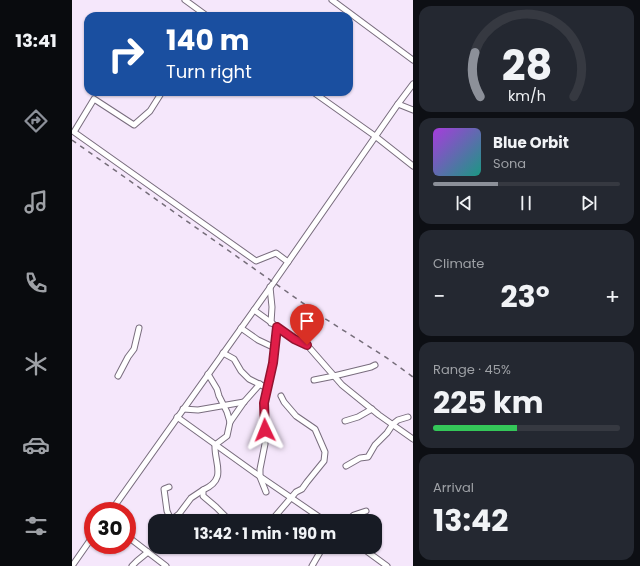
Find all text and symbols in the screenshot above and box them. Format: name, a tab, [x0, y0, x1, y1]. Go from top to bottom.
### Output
text: 140 m	[166, 21, 249, 60]
text: 13:41	[15, 28, 57, 53]
icon: right	[100, 28, 152, 80]
text: 28	[501, 36, 552, 95]
text: Turn right	[166, 59, 252, 84]
text: km/h	[507, 86, 546, 106]
icon: directions	[22, 107, 50, 135]
text: Blue Orbit	[493, 132, 569, 153]
text: Sona	[493, 154, 526, 173]
icon: music	[22, 188, 50, 216]
icon: previous	[453, 192, 475, 214]
icon: pause	[515, 192, 537, 214]
icon: next	[578, 192, 600, 214]
text: Climate	[433, 254, 484, 273]
icon: phone	[22, 269, 50, 297]
text: 23°	[500, 275, 550, 318]
text: −	[433, 281, 445, 312]
text: +	[605, 281, 620, 312]
pin	[290, 304, 324, 345]
icon: arrive	[296, 310, 318, 332]
icon: climate	[22, 350, 50, 378]
text: Range · 45%	[433, 360, 511, 379]
text: 225 km	[433, 381, 543, 424]
position arrow	[244, 409, 286, 451]
icon: car	[22, 431, 50, 459]
text: Arrival	[433, 478, 474, 497]
text: 13:42	[433, 499, 508, 542]
speed limit sign: 30	[84, 502, 136, 554]
icon: filters	[22, 512, 50, 540]
text: 13:42 · 1 min · 190 m	[194, 523, 336, 544]

